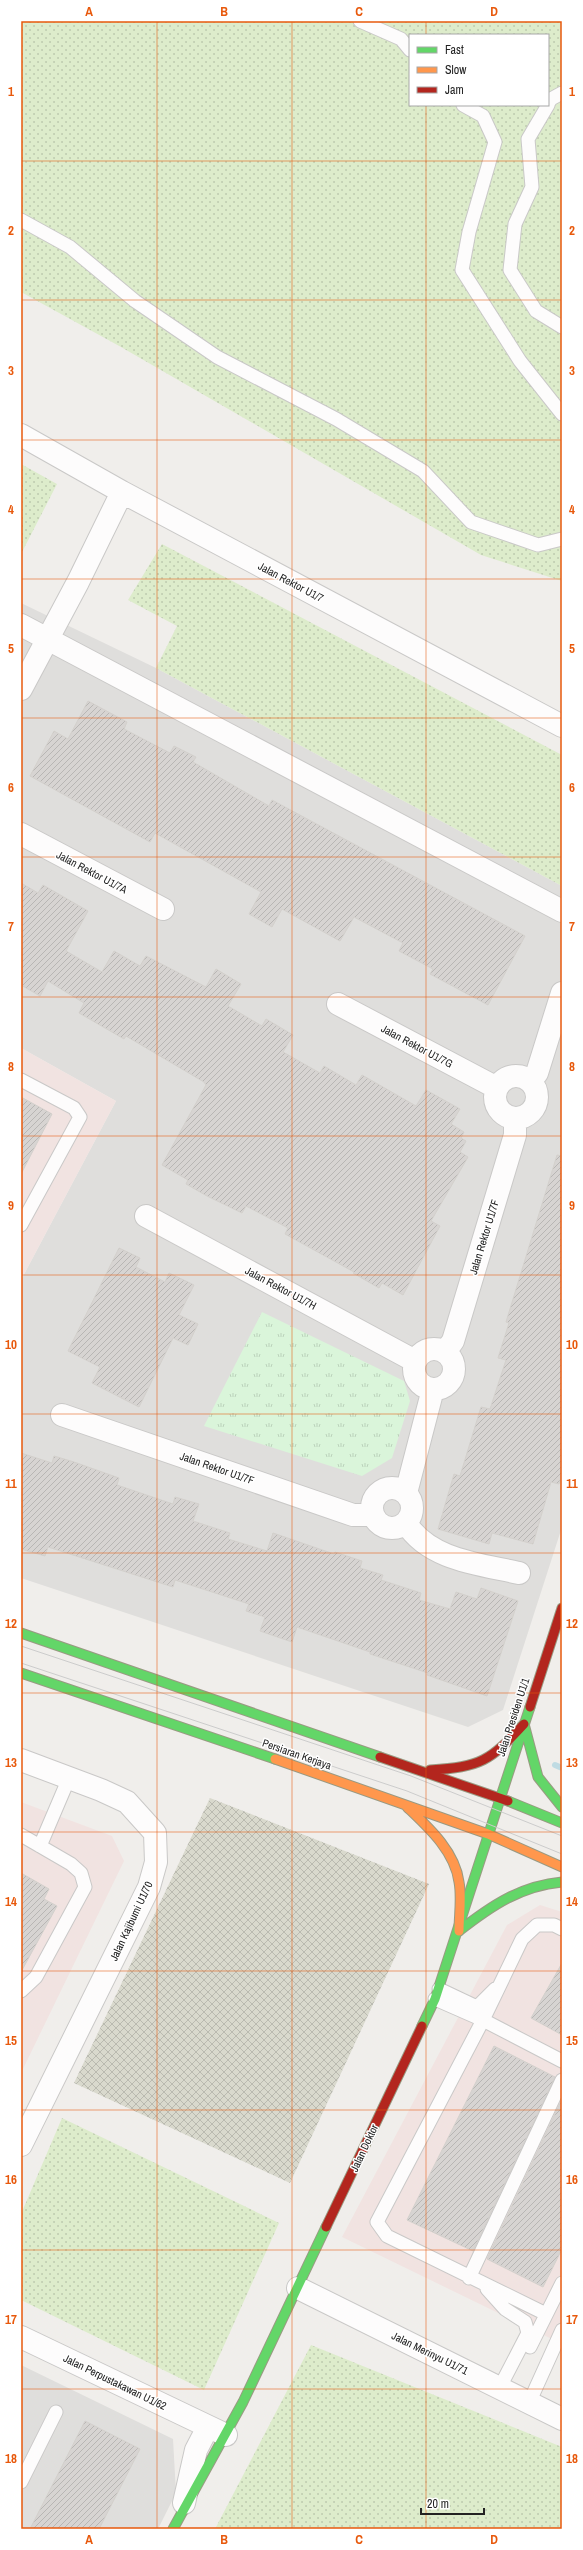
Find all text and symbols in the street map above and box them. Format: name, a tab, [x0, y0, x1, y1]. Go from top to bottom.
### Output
text: A	[85, 3, 93, 20]
text: B	[220, 3, 228, 20]
text: C	[355, 3, 363, 20]
text: D	[490, 3, 498, 20]
legend	[409, 34, 549, 106]
text: Fast	[445, 42, 464, 58]
text: Slow	[445, 62, 467, 78]
text: Jam	[445, 82, 464, 98]
text: 1	[8, 83, 14, 100]
text: 1	[569, 83, 575, 100]
text: 2	[8, 222, 14, 239]
text: 2	[569, 222, 575, 239]
text: 3	[8, 362, 14, 379]
text: 3	[569, 362, 575, 379]
text: 4	[8, 501, 14, 518]
text: 4	[569, 501, 575, 518]
street label: Jalan Rektor U1/7	[256, 559, 326, 605]
text: 5	[8, 640, 14, 657]
text: 5	[569, 640, 575, 657]
text: 6	[8, 779, 14, 796]
text: 6	[569, 779, 575, 796]
street label: Jalan Rektor U1/7A	[54, 847, 131, 897]
text: 7	[8, 918, 14, 935]
text: 7	[569, 918, 575, 935]
street label: Jalan Rektor U1/7G	[379, 1021, 455, 1071]
text: 8	[8, 1058, 14, 1075]
text: 8	[569, 1058, 575, 1075]
text: 9	[8, 1197, 14, 1214]
street label: Jalan Rektor U1/7F	[466, 1197, 502, 1276]
text: 9	[569, 1197, 575, 1214]
street label: Jalan Rektor U1/7H	[243, 1263, 319, 1313]
text: 10	[5, 1336, 17, 1353]
text: 10	[566, 1336, 578, 1353]
street label: Jalan Rektor U1/7F	[178, 1449, 256, 1487]
text: 11	[5, 1475, 17, 1492]
text: 11	[566, 1475, 578, 1492]
text: 12	[5, 1615, 17, 1632]
text: 12	[566, 1615, 578, 1632]
street label: Jalan Presiden U1/1	[494, 1676, 532, 1758]
street label: Persiaran Kerjaya	[261, 1736, 333, 1772]
text: 13	[5, 1754, 17, 1771]
text: 13	[566, 1754, 578, 1771]
street label: Jalan Kajibumi U1/70	[106, 1879, 156, 1963]
text: 14	[5, 1893, 17, 1910]
text: 14	[566, 1893, 578, 1910]
text: 15	[5, 2032, 17, 2049]
text: 15	[566, 2032, 578, 2049]
street label: Jalan Doktor	[347, 2122, 381, 2174]
text: 16	[5, 2171, 17, 2188]
text: 16	[566, 2171, 578, 2188]
text: 17	[5, 2311, 17, 2328]
text: 17	[566, 2311, 578, 2328]
street label: Jalan Merinyu U1/71	[390, 2328, 470, 2378]
street label: Jalan Perpustakawan U1/62	[61, 2351, 169, 2413]
text: 18	[5, 2450, 17, 2467]
text: 18	[566, 2450, 578, 2467]
scale bar	[421, 2490, 484, 2516]
text: 20 m	[427, 2496, 449, 2512]
text: A	[85, 2531, 93, 2548]
text: B	[220, 2531, 228, 2548]
text: C	[355, 2531, 363, 2548]
text: D	[490, 2531, 498, 2548]

